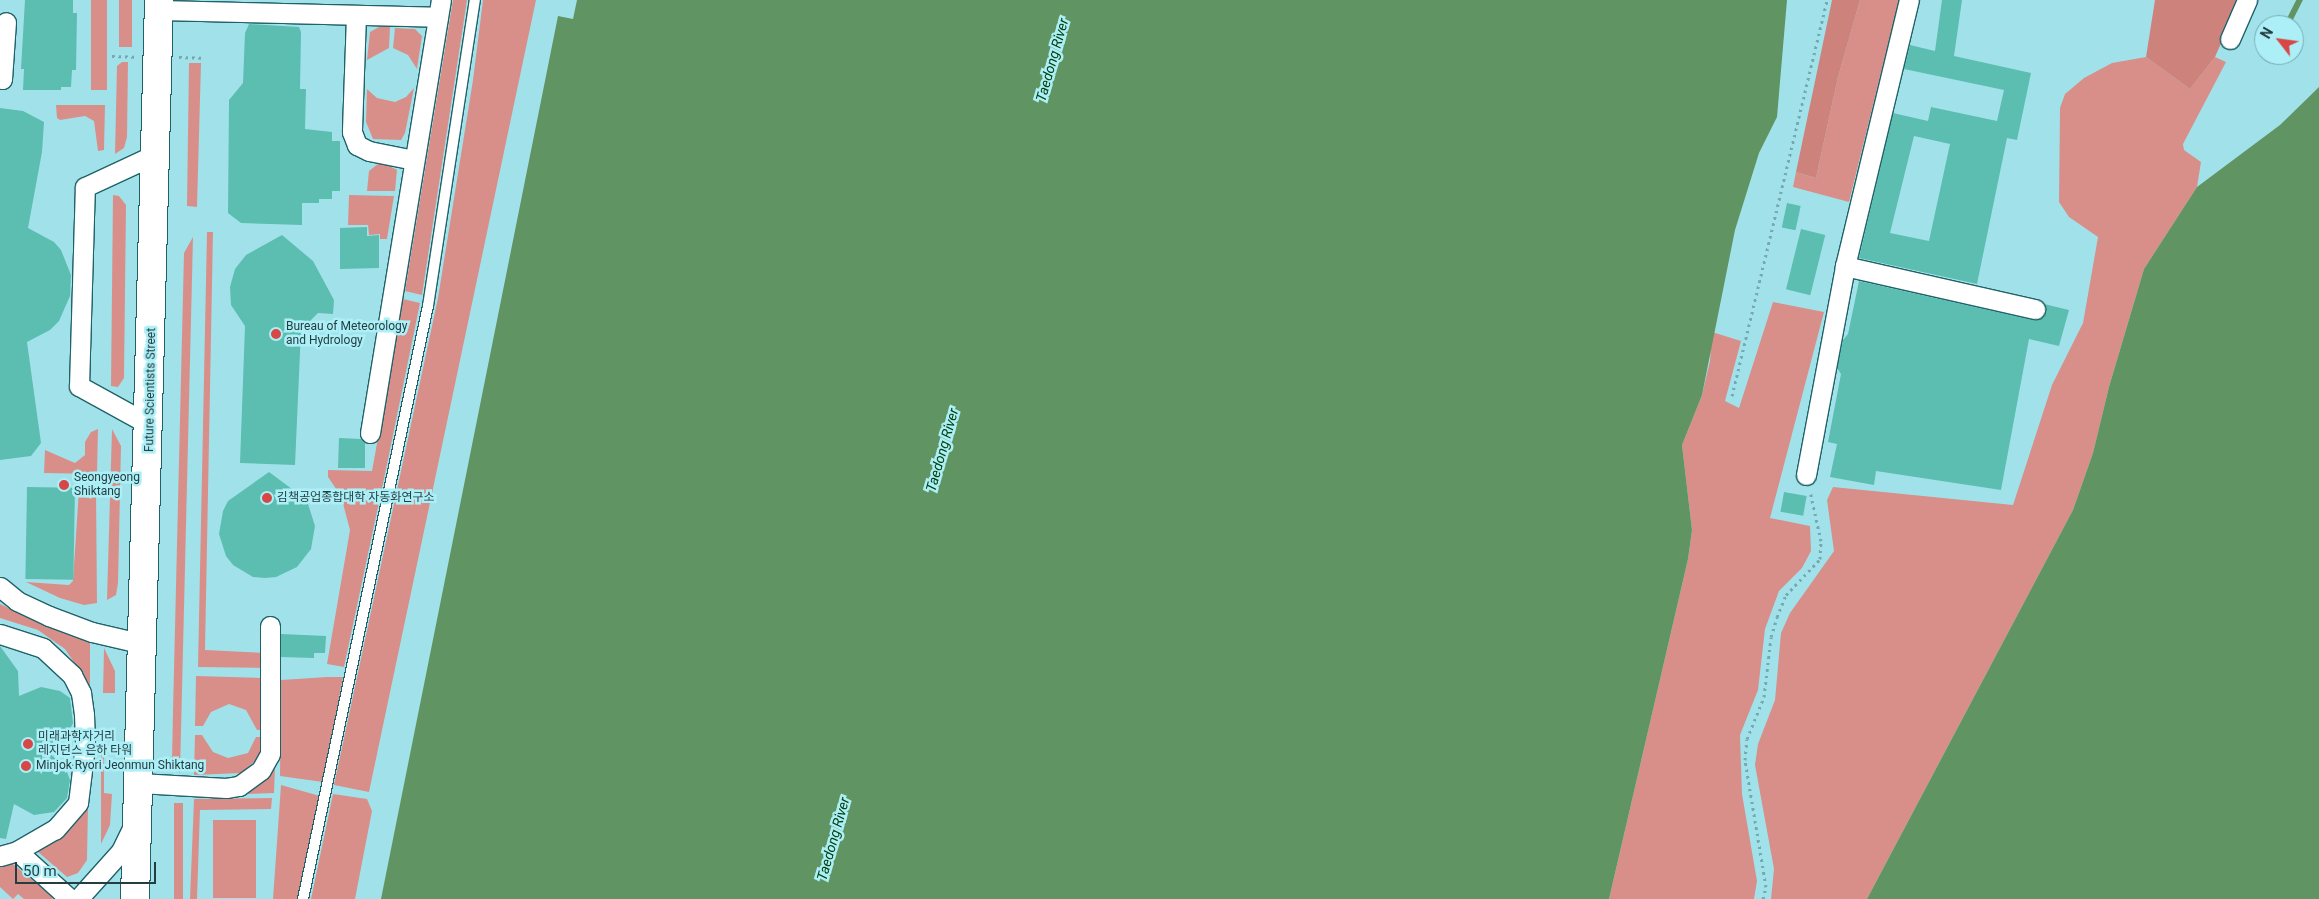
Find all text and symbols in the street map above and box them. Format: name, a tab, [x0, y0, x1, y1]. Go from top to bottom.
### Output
north arrow	[2254, 15, 2304, 65]
water label: Taedong River	[1032, 16, 1072, 104]
text: N	[2257, 25, 2276, 41]
place label: Bureau of Meteorology and Hydrology	[286, 320, 407, 348]
street label: Future Scientists Street	[143, 328, 159, 452]
marker: Bureau of Meteorology and Hydrology	[270, 328, 282, 340]
water label: Taedong River	[922, 406, 962, 494]
place label: Seongyeong Shiktang	[74, 471, 140, 499]
marker: Seongyeong Shiktang	[58, 479, 70, 491]
place label: 김책공업종합대학 자동화연구소	[277, 491, 435, 505]
marker: 김책공업종합대학 자동화연구소	[261, 492, 273, 504]
place label: 미래과학자거리 레지던스 은하 타워	[38, 730, 132, 758]
marker: 미래과학자거리 레지던스 은하 타워	[22, 738, 34, 750]
place label: Minjok Ryori Jeonmun Shiktang	[36, 759, 204, 773]
marker: Minjok Ryori Jeonmun Shiktang	[20, 760, 32, 772]
water label: Taedong River	[813, 795, 853, 883]
scale bar	[18, 852, 159, 884]
text: 50 m	[23, 862, 57, 880]

